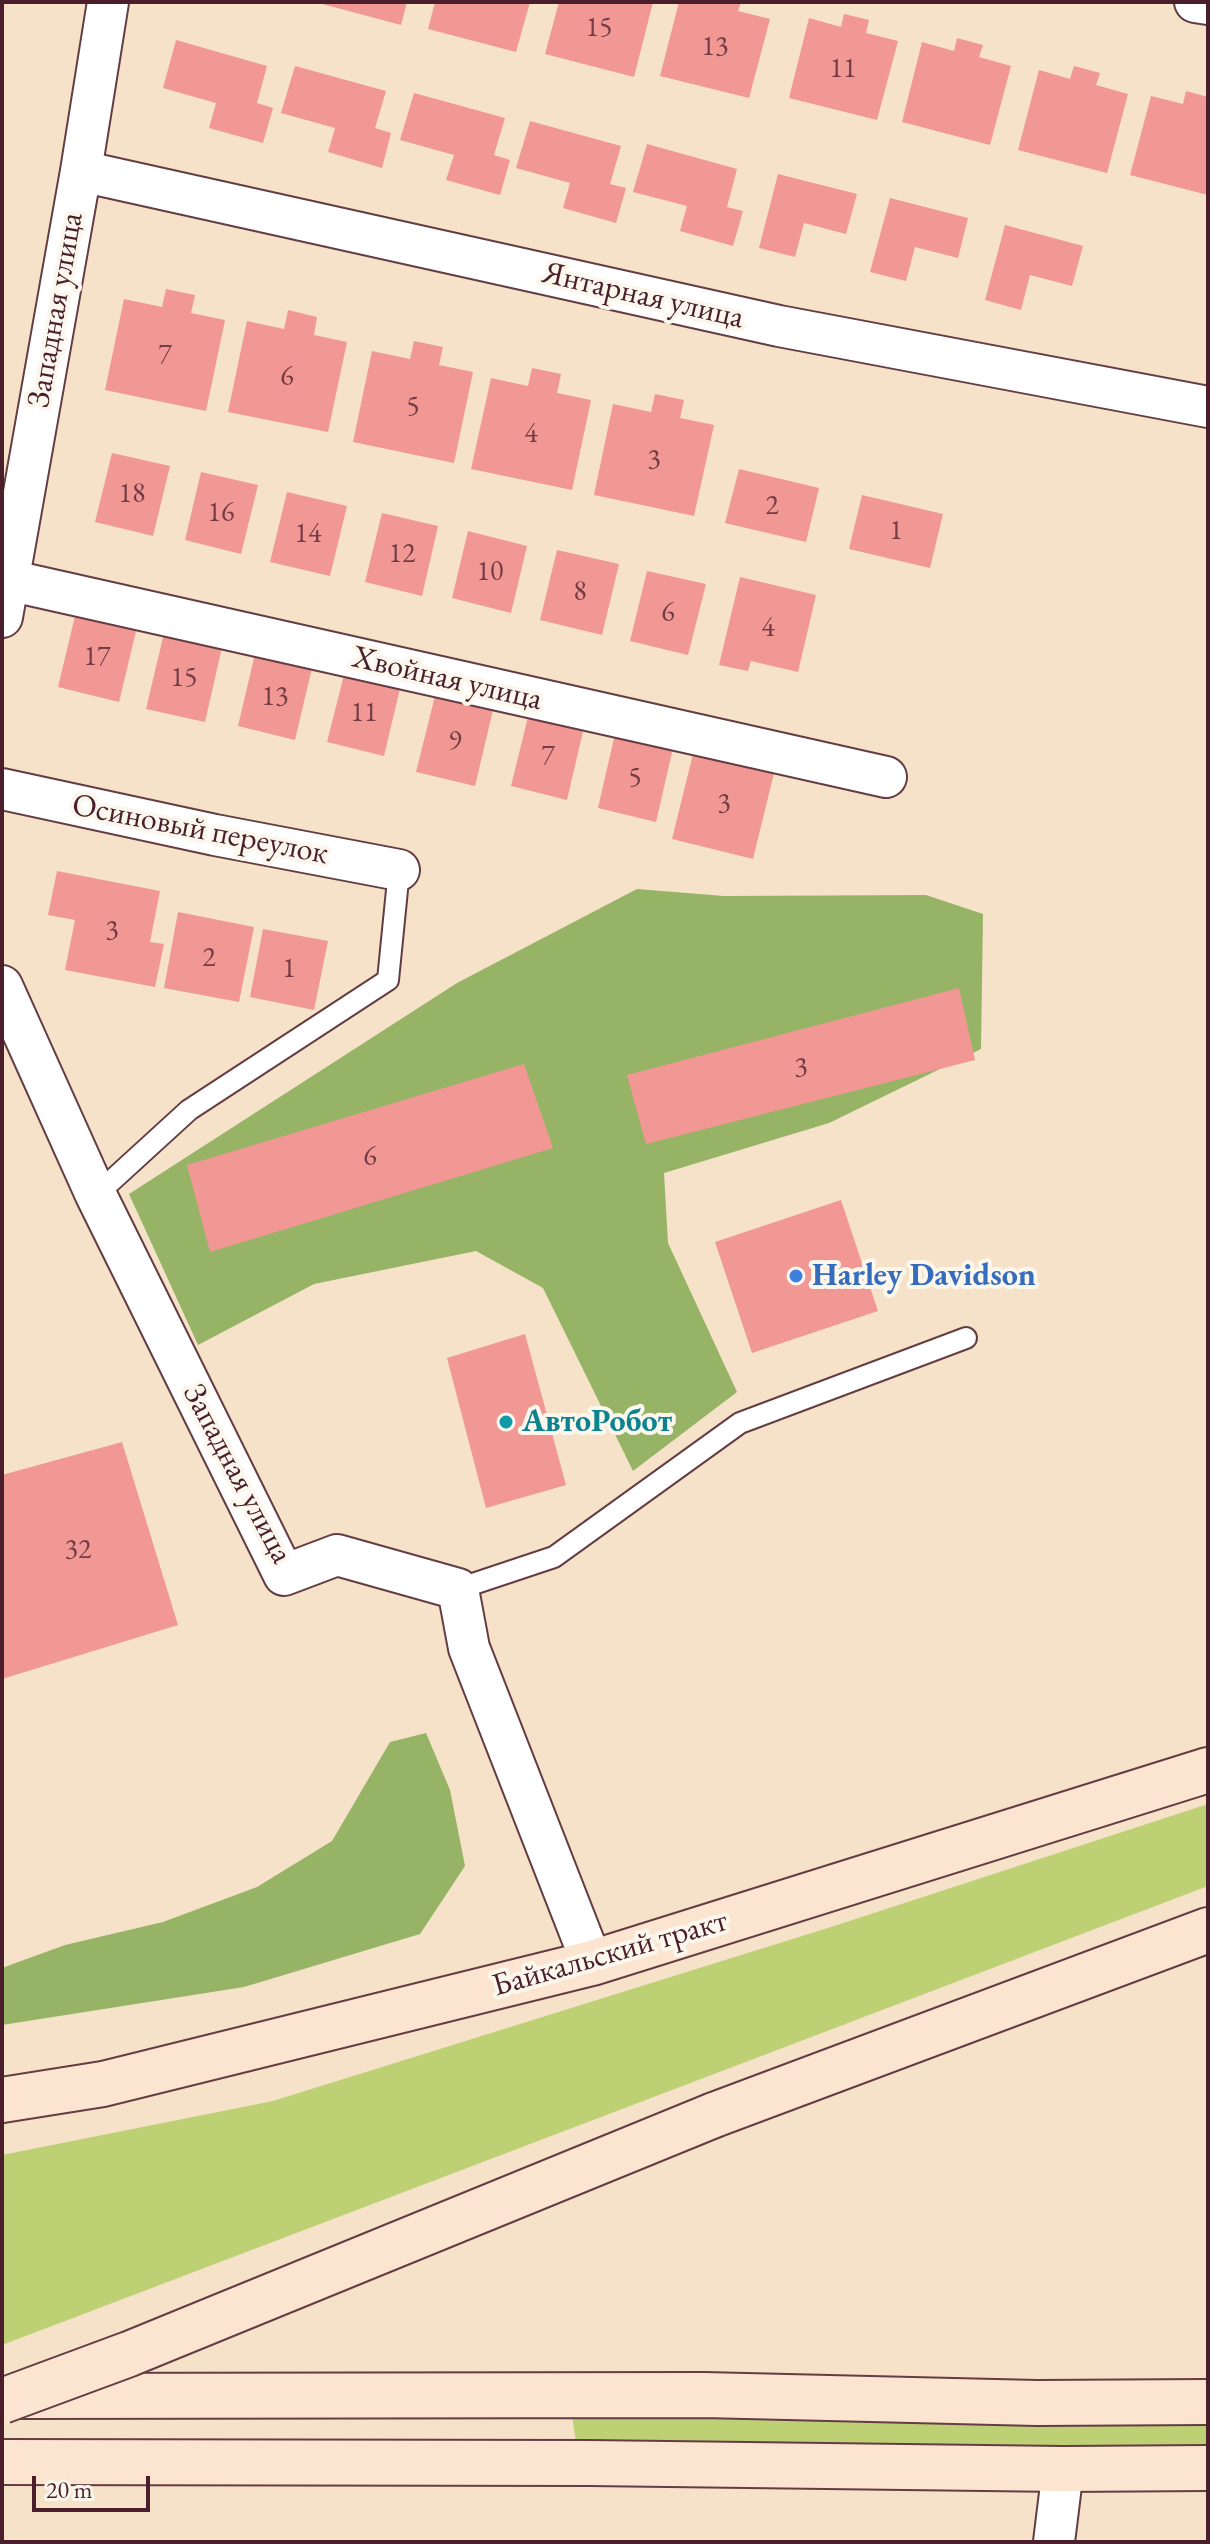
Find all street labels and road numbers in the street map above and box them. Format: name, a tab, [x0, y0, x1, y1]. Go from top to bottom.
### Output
street label: Западная улица	[20, 209, 92, 411]
street label: Янтарная улица	[539, 254, 747, 338]
street label: Хвойная улица	[348, 638, 546, 720]
street label: Осиновый переулок	[69, 786, 331, 874]
street label: Западная улица	[174, 1378, 300, 1570]
street label: Байкальский тракт	[488, 1902, 732, 2006]

